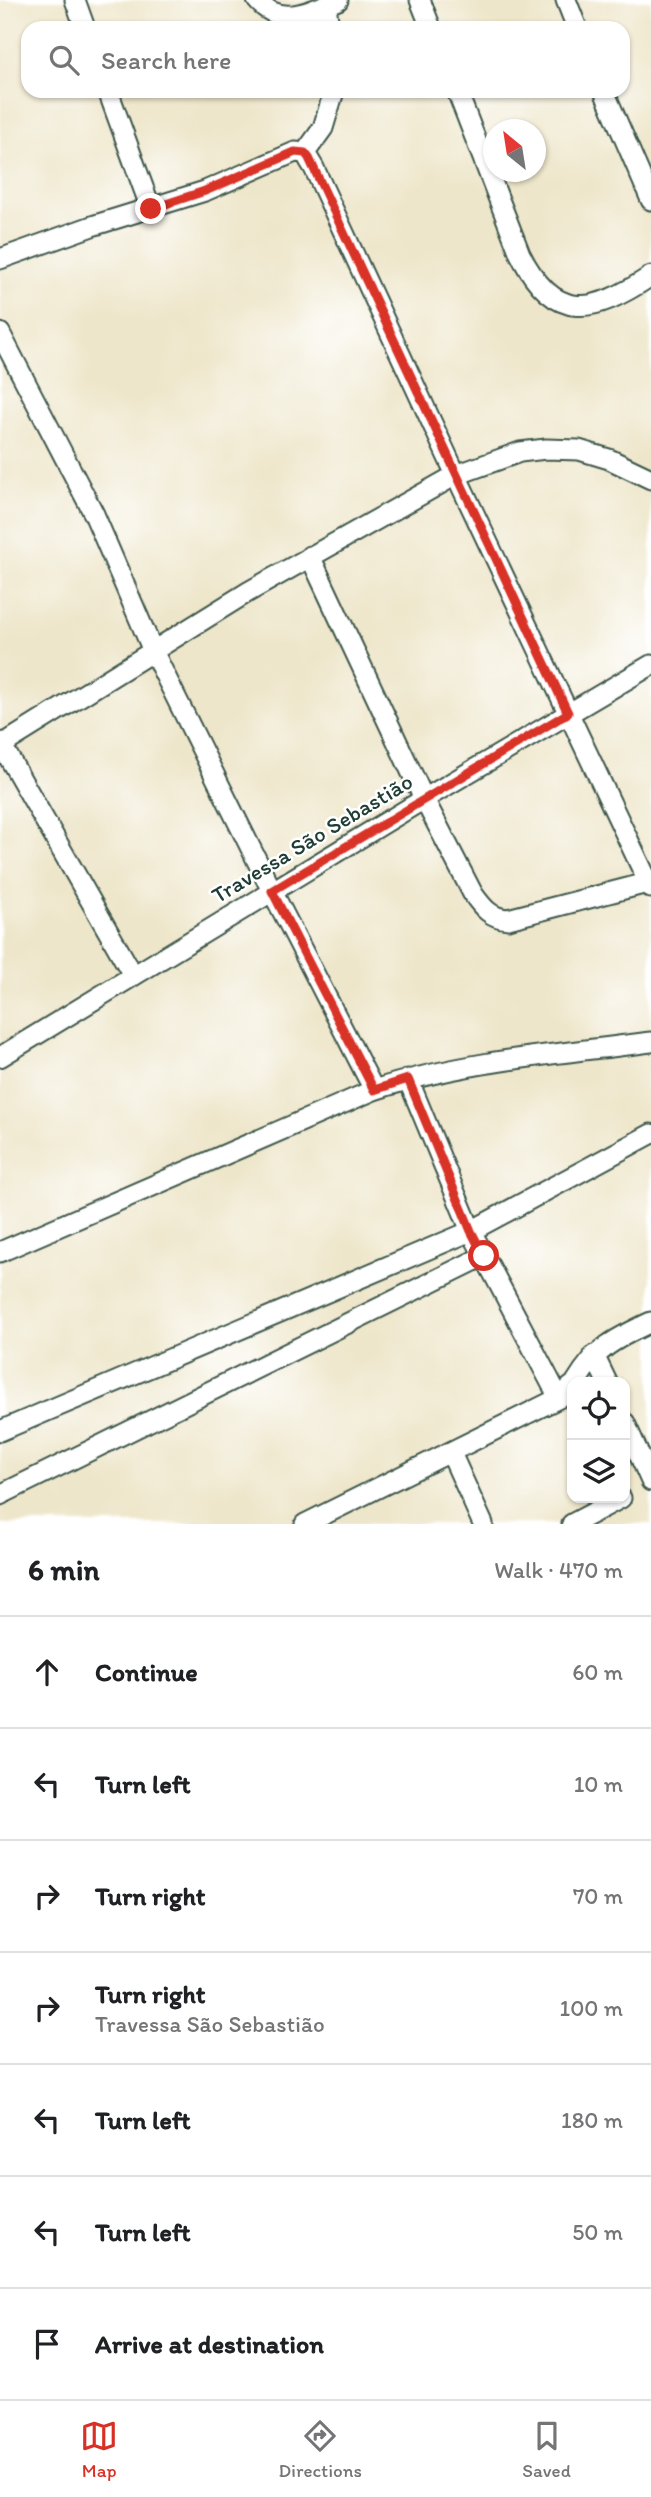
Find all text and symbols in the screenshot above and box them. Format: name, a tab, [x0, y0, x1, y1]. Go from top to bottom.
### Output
search box	[21, 21, 630, 98]
icon: search	[45, 41, 83, 79]
text: Search here	[101, 44, 231, 76]
north arrow	[483, 119, 546, 182]
route end	[135, 193, 166, 224]
street label: Travessa São Sebastião	[206, 767, 418, 909]
route start	[468, 1240, 499, 1271]
map controls	[567, 1377, 630, 1503]
button: locate	[567, 1377, 630, 1440]
button: layers	[567, 1440, 630, 1503]
text: 6 min	[28, 1551, 100, 1588]
text: Walk · 470 m	[494, 1556, 623, 1584]
icon: ahead	[28, 1653, 66, 1691]
text: Continue	[95, 1656, 198, 1688]
text: 60 m	[572, 1658, 623, 1686]
icon: left	[28, 1765, 66, 1803]
text: Turn left	[95, 1768, 191, 1800]
text: 10 m	[574, 1770, 623, 1798]
icon: right	[28, 1877, 66, 1915]
text: Turn right	[95, 1880, 206, 1912]
text: 70 m	[573, 1882, 623, 1910]
text: Turn right	[95, 1978, 206, 2010]
icon: right	[28, 1989, 66, 2027]
text: 100 m	[559, 1994, 623, 2022]
text: Travessa São Sebastião	[95, 2010, 325, 2038]
icon: left	[28, 2101, 66, 2139]
text: Turn left	[95, 2104, 191, 2136]
text: 180 m	[561, 2106, 623, 2134]
icon: left	[28, 2213, 66, 2251]
text: Turn left	[95, 2216, 191, 2248]
text: 50 m	[572, 2218, 623, 2246]
icon: arrive	[28, 2325, 66, 2363]
text: Arrive at destination	[95, 2328, 324, 2360]
tab: Map	[80, 2417, 118, 2482]
tab: Directions	[278, 2417, 362, 2482]
tab: Saved	[522, 2417, 571, 2482]

